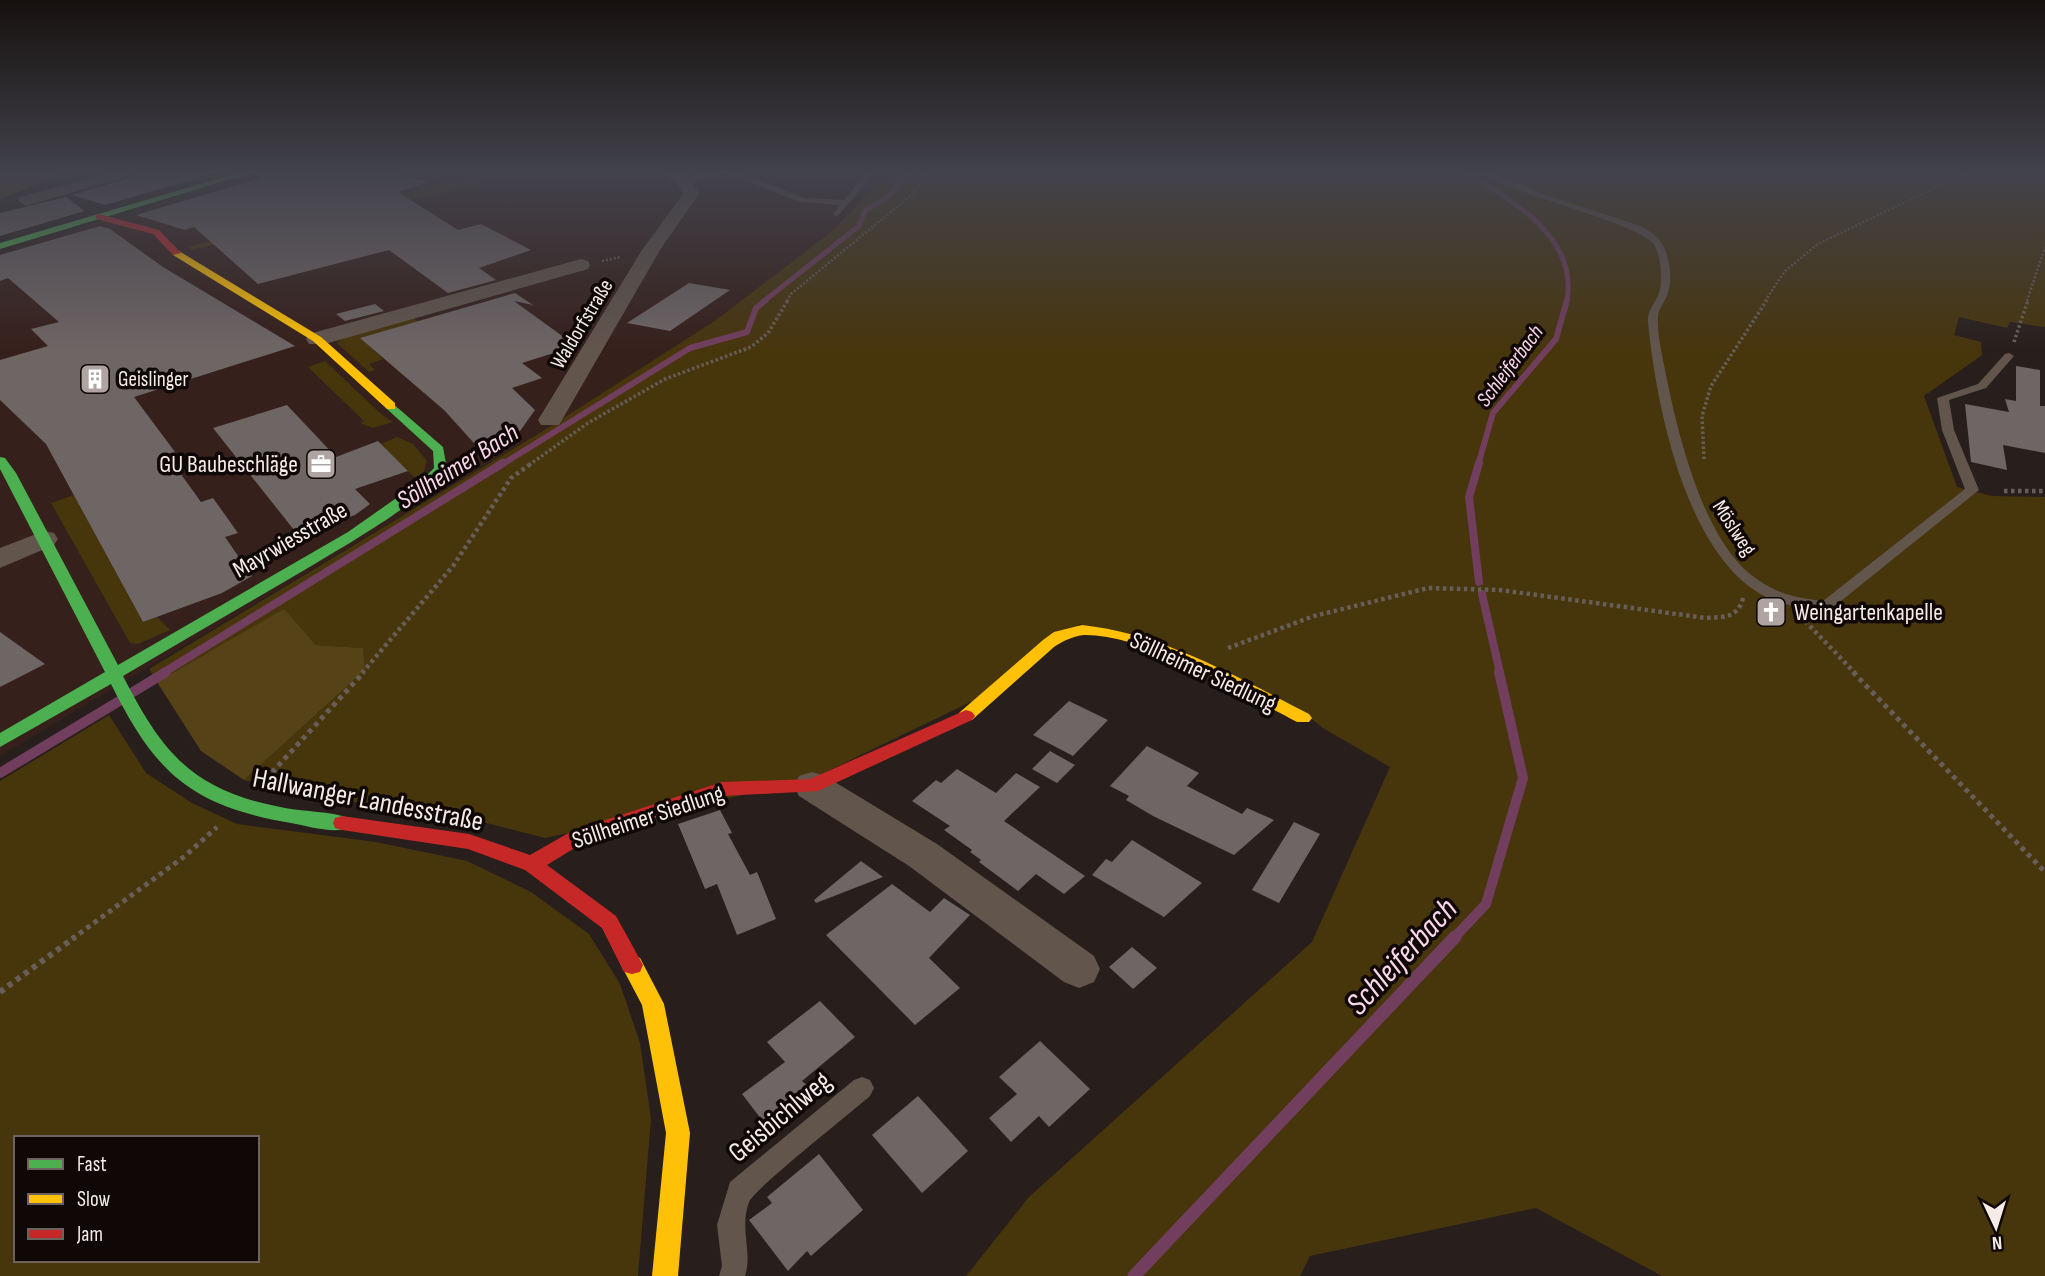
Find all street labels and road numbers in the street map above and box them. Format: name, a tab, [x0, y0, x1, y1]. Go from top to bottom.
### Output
street label: Waldorfstraße	[546, 275, 618, 373]
street label: Mayrwiesstraße	[228, 496, 352, 584]
street label: Möslweg	[1707, 496, 1761, 560]
street label: Söllheimer Siedlung	[1125, 625, 1281, 719]
street label: Hallwanger Landesstraße	[250, 761, 486, 839]
street label: Söllheimer Siedlung	[568, 779, 728, 855]
street label: Geisbichlweg	[722, 1065, 838, 1169]

